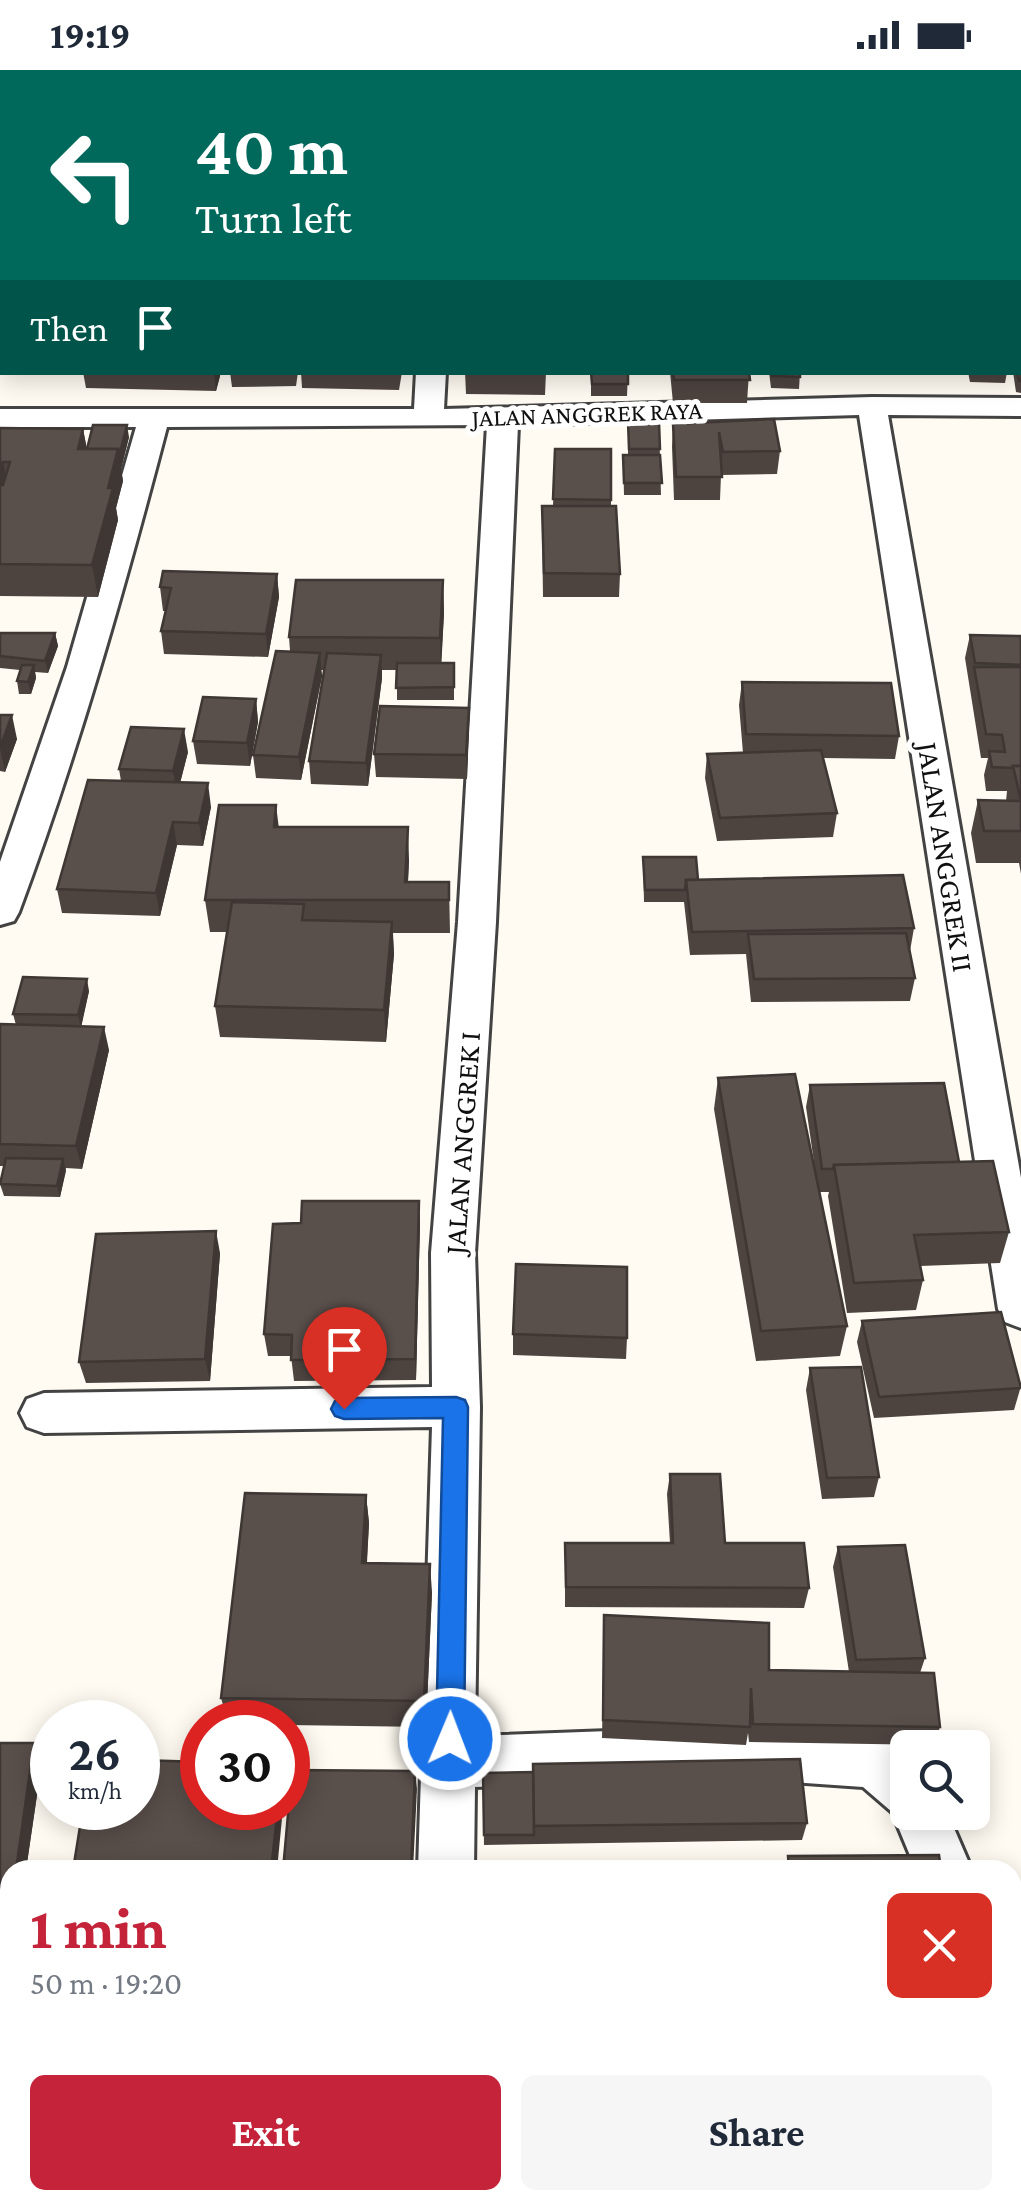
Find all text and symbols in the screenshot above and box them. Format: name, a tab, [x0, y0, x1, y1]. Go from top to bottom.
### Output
text: 19:19	[50, 14, 131, 56]
icon: left	[30, 110, 160, 240]
text: 40 m	[195, 111, 348, 189]
text: Turn left	[195, 193, 352, 243]
icon: arrive	[128, 300, 183, 355]
text: Then	[30, 307, 108, 349]
street label: JALAN ANGGREK RAYA	[469, 396, 704, 433]
street label: JALAN ANGGREK II	[911, 737, 980, 974]
street label: JALAN ANGGREK I	[438, 1031, 486, 1258]
pin	[302, 1307, 387, 1410]
icon: arrive	[317, 1322, 372, 1377]
position arrow	[398, 1687, 502, 1791]
speed limit sign: 30	[180, 1700, 310, 1830]
text: 26	[69, 1725, 121, 1781]
map controls	[890, 1730, 990, 1830]
button: search	[890, 1730, 990, 1830]
text: km/h	[68, 1777, 122, 1804]
button: close	[887, 1893, 992, 1998]
text: 1 min	[30, 1894, 167, 1961]
text: 50 m · 19:20	[30, 1965, 182, 2001]
button: Exit	[30, 2075, 501, 2190]
button: Share	[521, 2075, 992, 2190]

